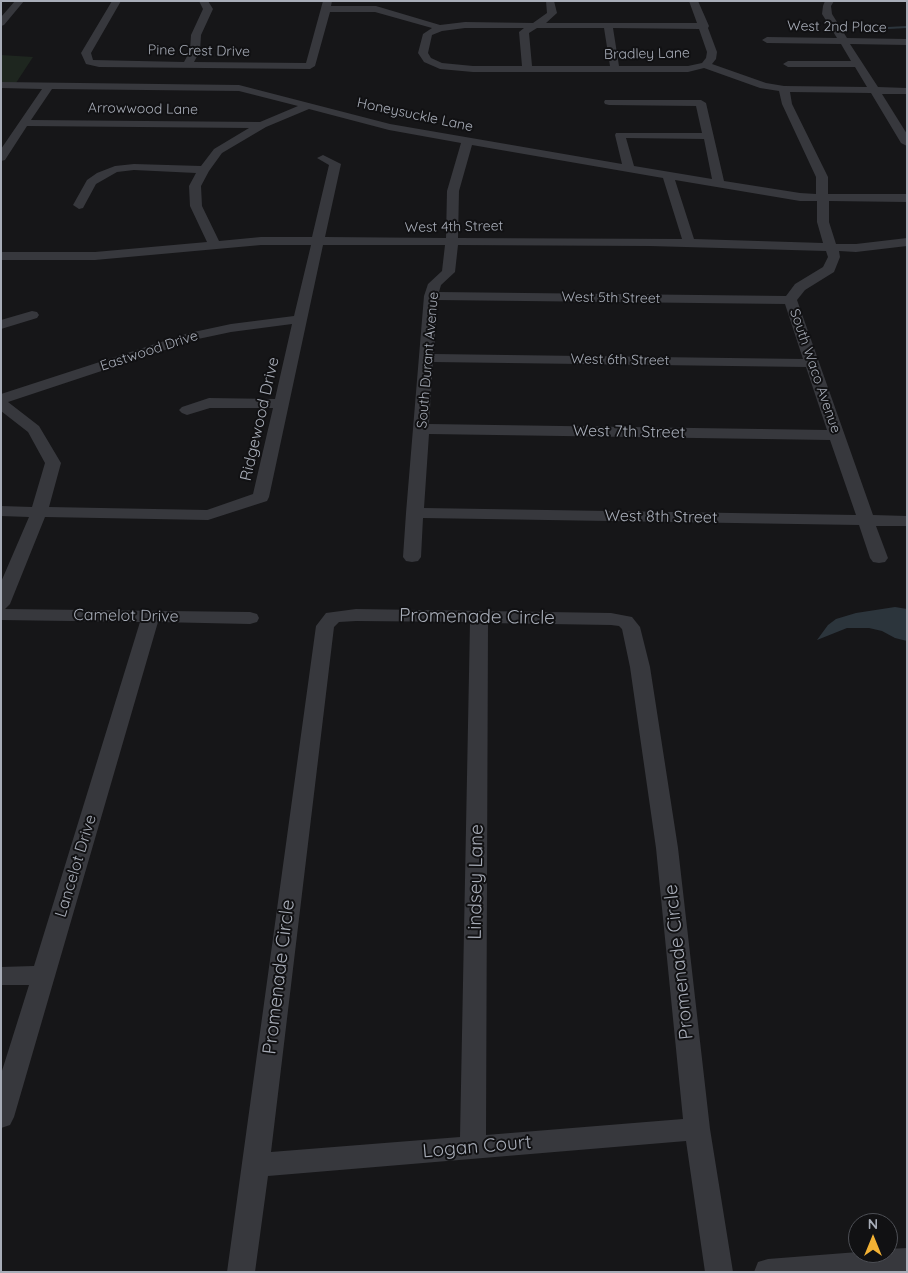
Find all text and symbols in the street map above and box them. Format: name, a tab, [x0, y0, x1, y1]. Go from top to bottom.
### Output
street label: West 2nd Place	[787, 18, 887, 36]
street label: Pine Crest Drive	[148, 42, 250, 60]
street label: Bradley Lane	[604, 45, 690, 63]
street label: Honeysuckle Lane	[355, 94, 475, 136]
street label: Arrowwood Lane	[88, 100, 198, 118]
street label: West 4th Street	[405, 218, 503, 236]
street label: West 5th Street	[561, 289, 661, 307]
street label: South Durant Avenue	[414, 291, 442, 429]
street label: South Waco Avenue	[786, 307, 844, 435]
street label: Eastwood Drive	[98, 327, 200, 375]
street label: West 6th Street	[571, 351, 669, 369]
street label: Ridgewood Drive	[236, 355, 284, 483]
street label: West 7th Street	[573, 421, 685, 443]
street label: West 8th Street	[604, 506, 718, 528]
street label: Promenade Circle	[399, 604, 555, 630]
street label: Camelot Drive	[73, 605, 179, 627]
street label: Lancelot Drive	[51, 812, 101, 920]
street label: Lindsey Lane	[464, 824, 488, 940]
street label: Promenade Circle	[660, 883, 698, 1041]
street label: Promenade Circle	[258, 898, 300, 1056]
street label: Logan Court	[421, 1131, 533, 1163]
north arrow	[848, 1213, 898, 1263]
text: N	[868, 1215, 878, 1233]

